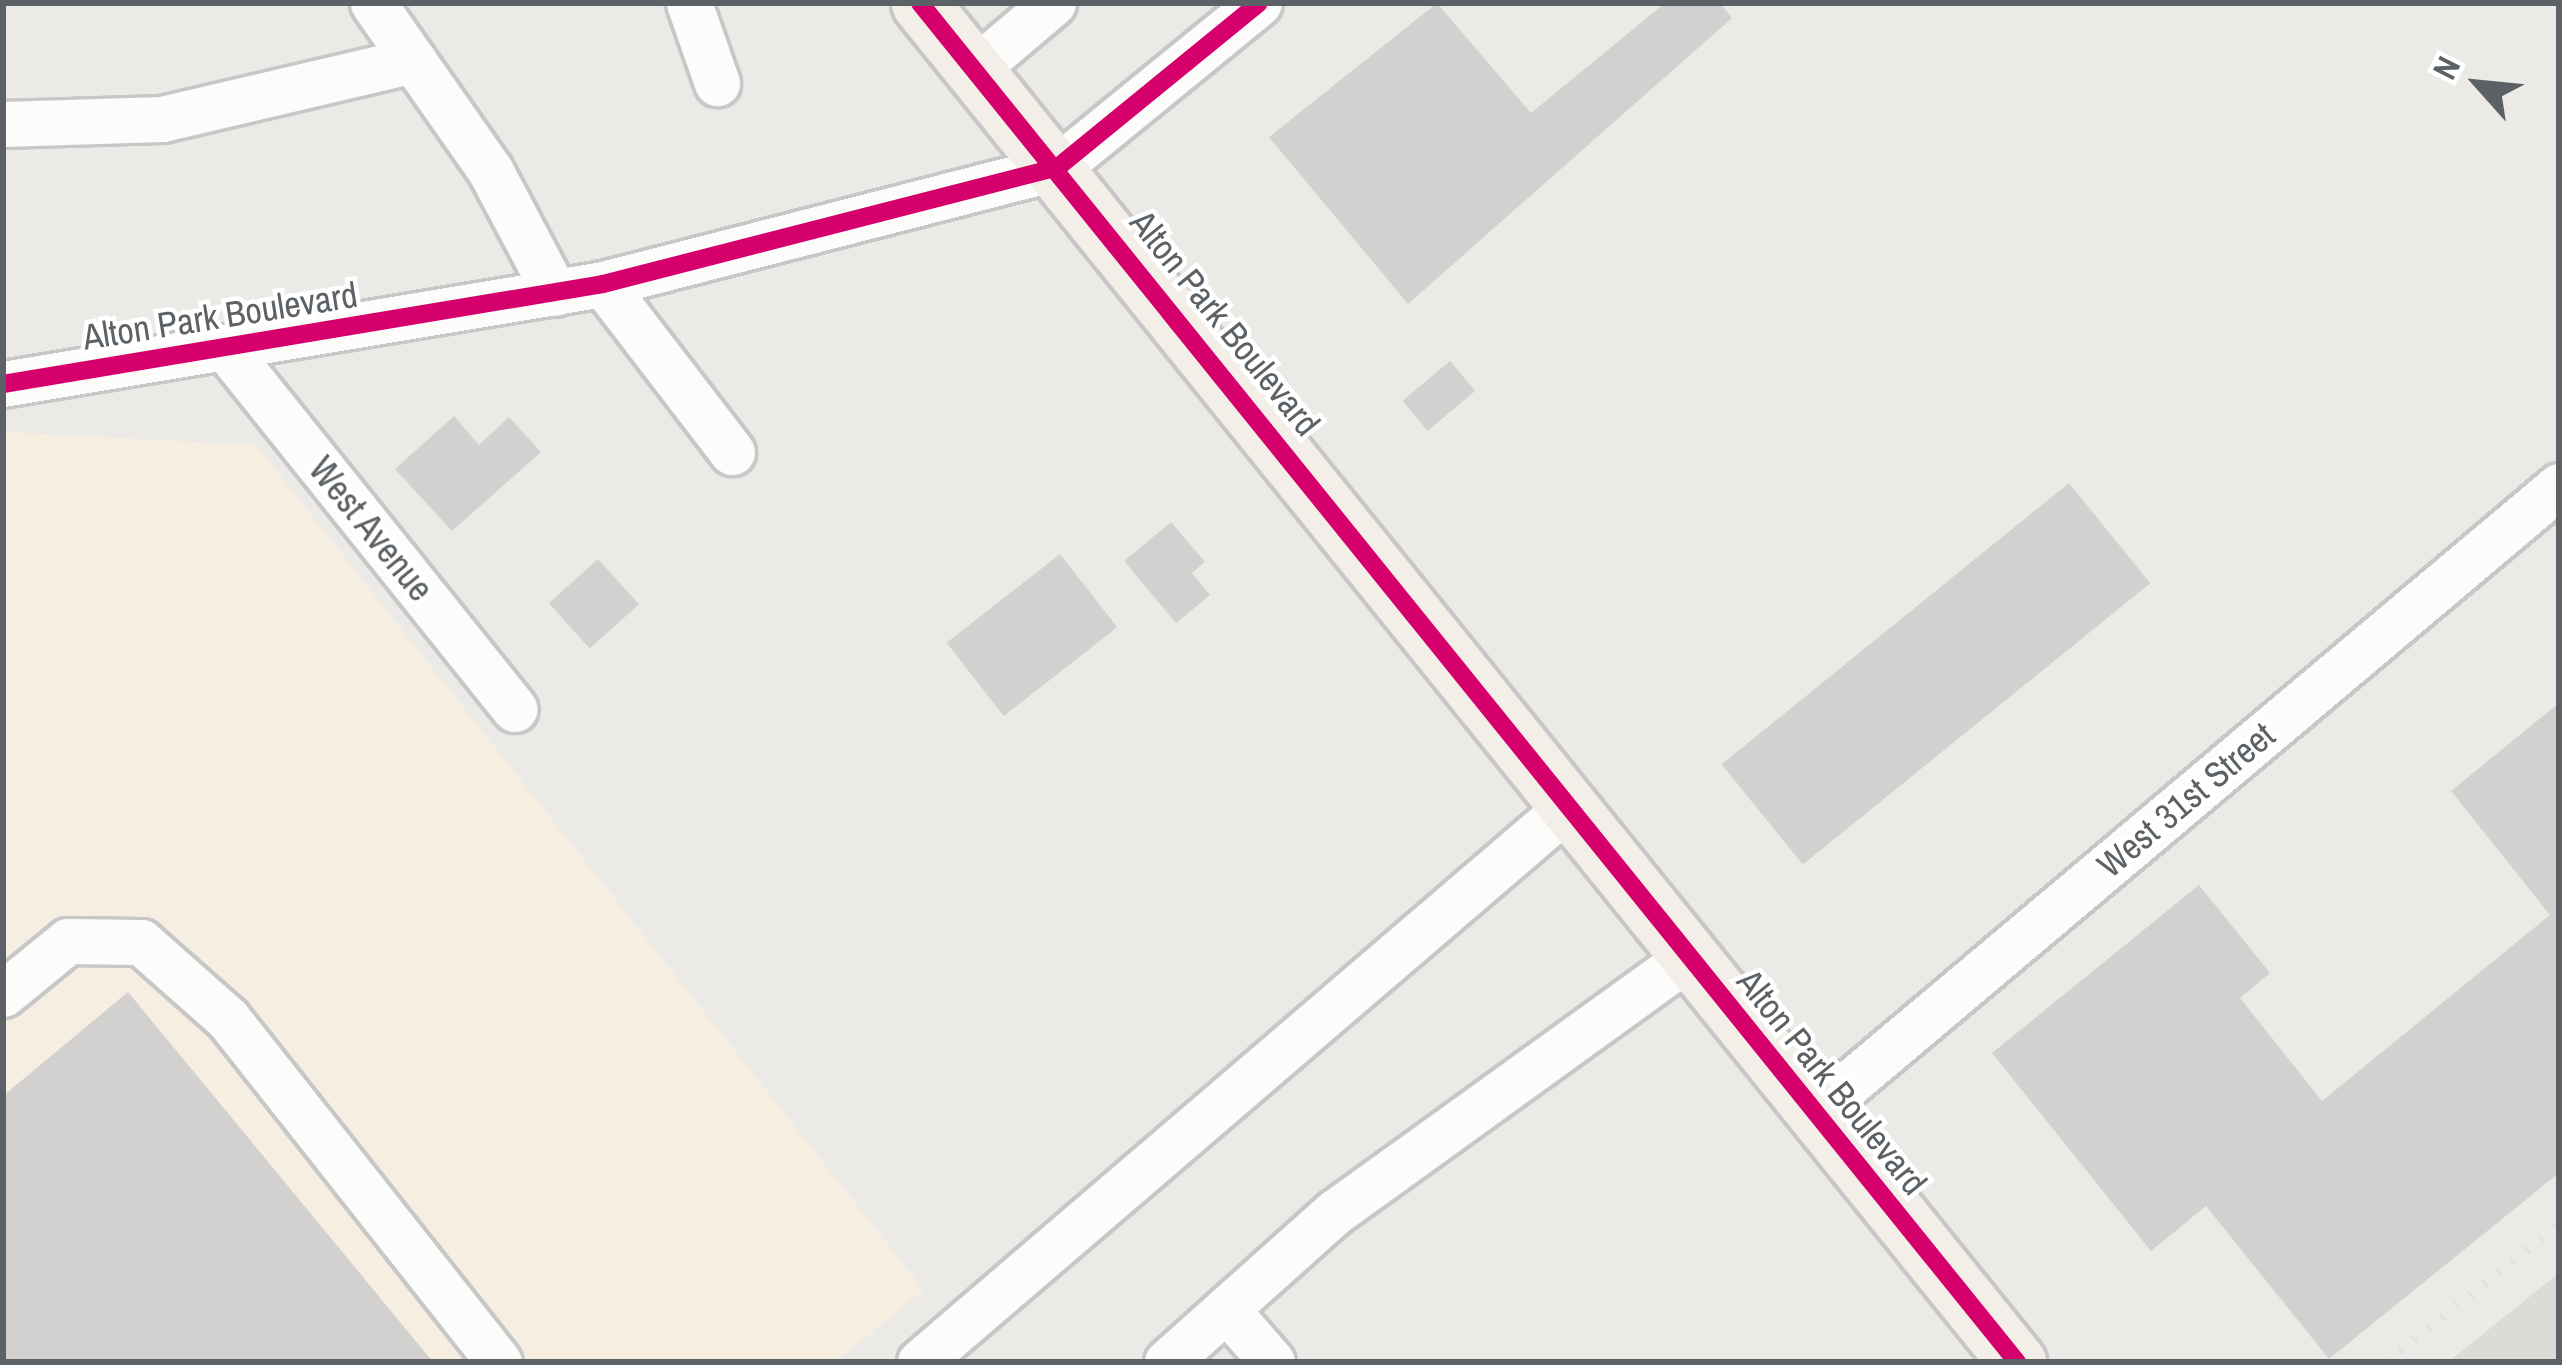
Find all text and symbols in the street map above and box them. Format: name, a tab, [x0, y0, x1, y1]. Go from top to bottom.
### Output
north arrow	[2418, 24, 2538, 144]
text: N	[2422, 49, 2470, 86]
street label: Alton Park Boulevard	[1121, 202, 1329, 444]
street label: Alton Park Boulevard	[80, 273, 360, 359]
street label: West Avenue	[299, 448, 443, 610]
street label: West 31st Street	[2089, 713, 2283, 887]
street label: Alton Park Boulevard	[1728, 961, 1936, 1203]

